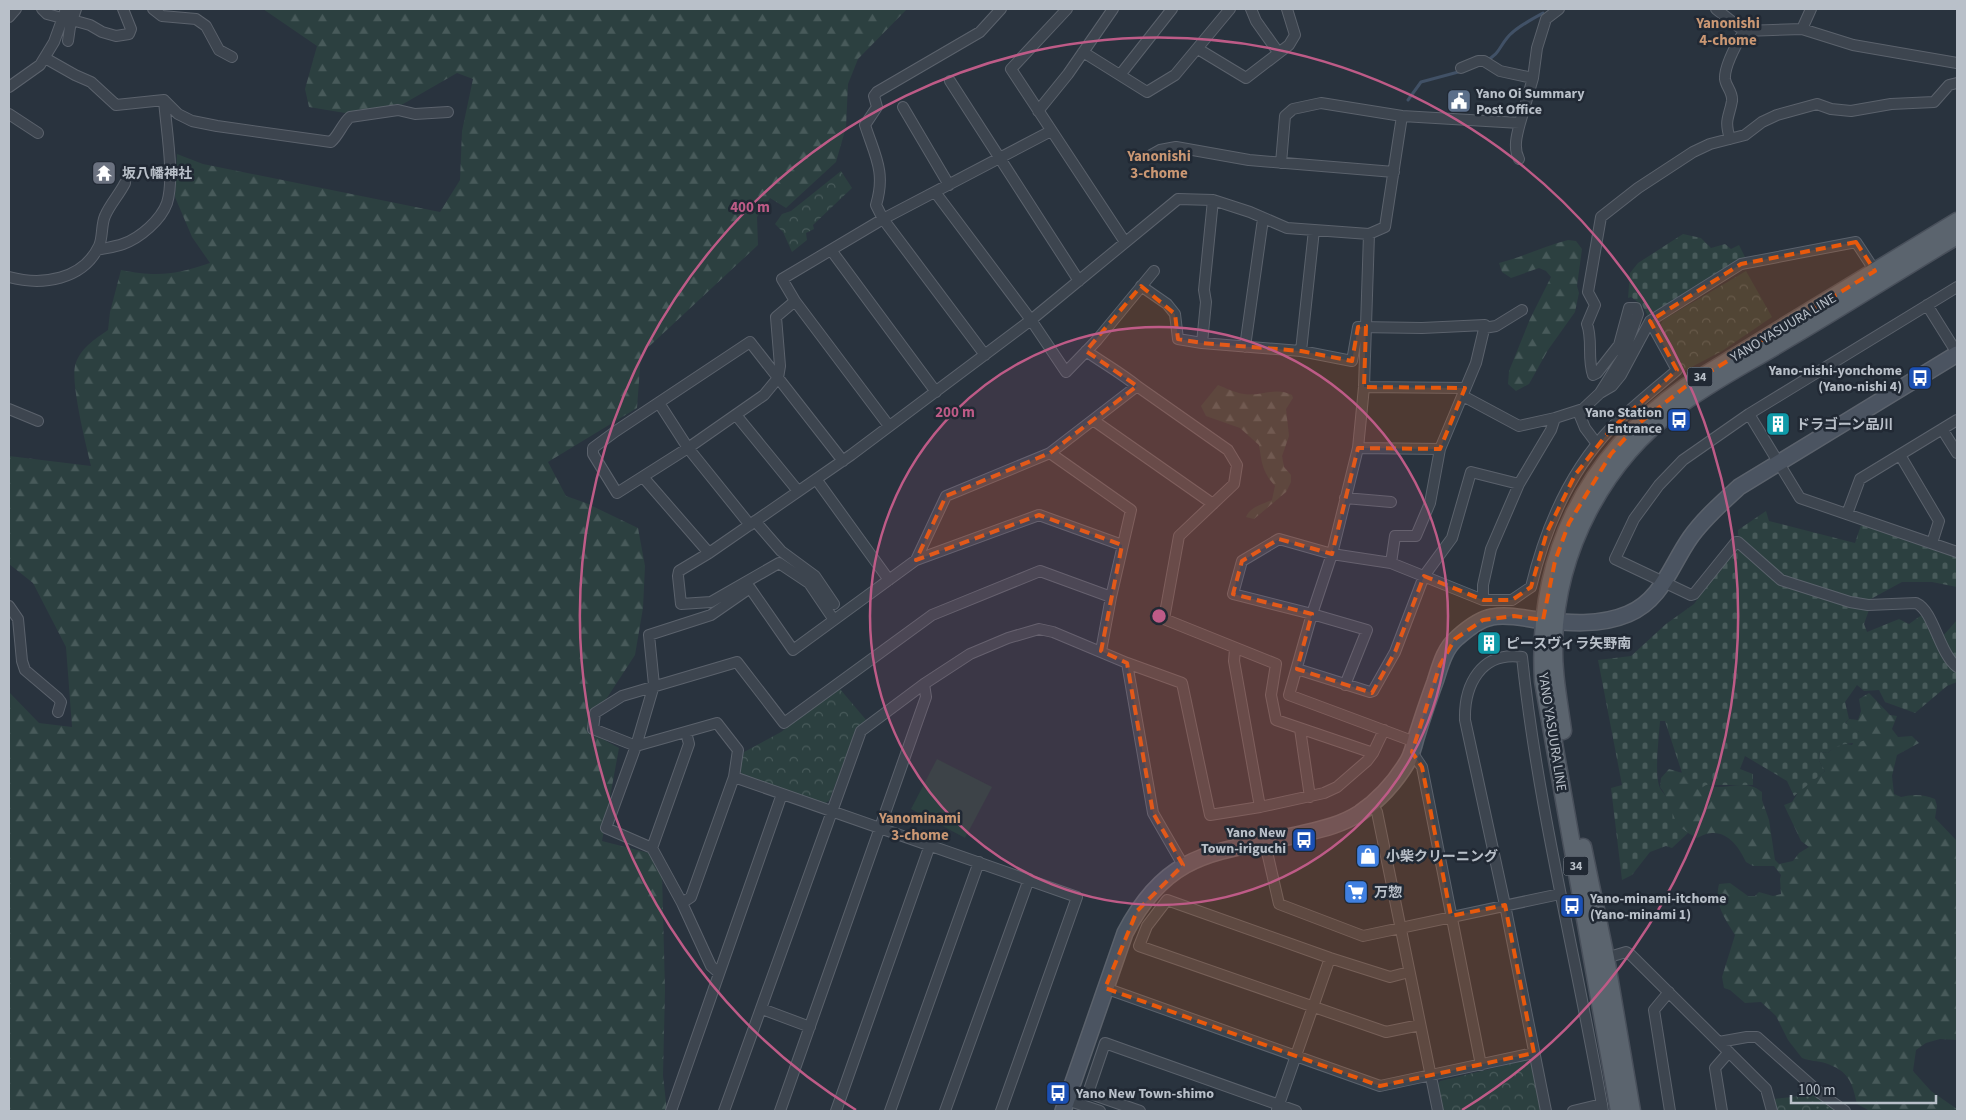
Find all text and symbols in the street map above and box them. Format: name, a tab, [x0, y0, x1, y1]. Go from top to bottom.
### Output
district label: Yanonishi 4-chome	[1695, 13, 1760, 51]
place label: Yano Oi Summary Post Office	[1475, 84, 1585, 120]
public building icon: Yano Oi Summary Post Office	[1446, 88, 1472, 114]
district label: Yanonishi 3-chome	[1126, 146, 1191, 184]
temple icon: 坂八幡神社	[91, 160, 117, 186]
place label: 坂八幡神社	[122, 164, 192, 184]
text: 400 m	[730, 197, 770, 218]
street label: YANO YASUURA LINE	[1726, 288, 1840, 368]
place label: Yano-nishi-yonchome (Yano-nishi 4)	[1768, 361, 1902, 397]
bus stop icon: Yano-nishi-yonchome (Yano-nishi 4)	[1907, 365, 1933, 391]
road number: 34	[1688, 368, 1712, 387]
text: 200 m	[935, 402, 975, 423]
place label: Yano Station Entrance	[1584, 403, 1662, 439]
bus stop icon: Yano Station Entrance	[1666, 407, 1692, 433]
building icon: ドラゴーン品川	[1765, 411, 1791, 437]
place label: ドラゴーン品川	[1796, 415, 1893, 435]
centre of rings	[1150, 607, 1168, 625]
building icon: ピースヴィラ矢野南	[1476, 630, 1502, 656]
place label: ピースヴィラ矢野南	[1506, 634, 1631, 654]
street label: YANO YASUURA LINE	[1533, 670, 1571, 793]
district label: Yanominami 3-chome	[878, 808, 961, 846]
place label: Yano New Town-iriguchi	[1201, 823, 1286, 859]
bus stop icon: Yano New Town-iriguchi	[1291, 827, 1317, 853]
shop icon: 小柴クリーニング	[1355, 843, 1381, 869]
place label: 小柴クリーニング	[1386, 847, 1498, 867]
road number: 34	[1564, 856, 1588, 876]
supermarket icon: 万惣	[1343, 879, 1369, 905]
place label: 万惣	[1374, 883, 1402, 903]
place label: Yano-minami-itchome (Yano-minami 1)	[1589, 889, 1726, 925]
bus stop icon: Yano-minami-itchome (Yano-minami 1)	[1559, 893, 1585, 919]
scale bar	[1791, 1072, 1936, 1104]
bus stop icon: Yano New Town-shimo	[1045, 1080, 1071, 1106]
text: 100 m	[1798, 1080, 1836, 1101]
place label: Yano New Town-shimo	[1075, 1084, 1214, 1104]

